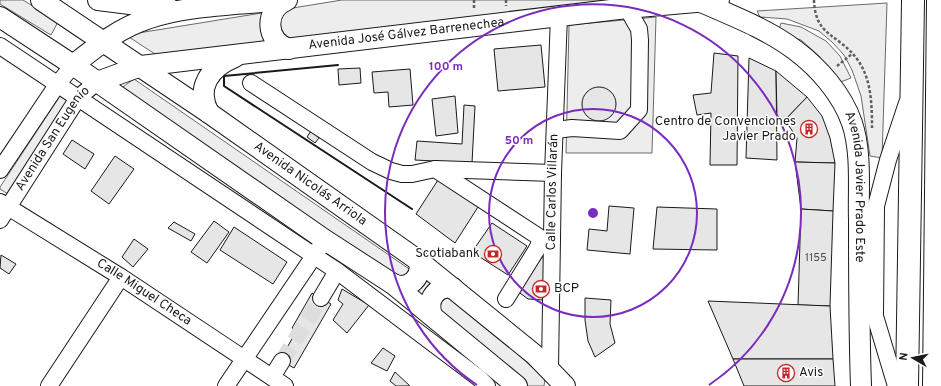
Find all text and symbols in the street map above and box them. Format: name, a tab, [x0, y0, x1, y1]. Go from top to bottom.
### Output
street label: Avenida José Gálvez Barrenechea	[307, 15, 505, 54]
text: 100 m	[429, 59, 463, 75]
street label: Avenida San Eugenio	[13, 83, 93, 194]
street label: Avenida Javier Prado Este	[840, 109, 867, 263]
place label: Centro de Convenciones Javier Prado	[655, 114, 796, 145]
building icon: Centro de Convenciones Javier Prado	[799, 119, 819, 139]
text: 50 m	[505, 133, 533, 149]
street label: Calle Carlos Villarán	[544, 133, 562, 250]
street label: Avenida Nicolás Arriola	[250, 139, 370, 230]
centre of rings	[586, 206, 600, 220]
bank icon: Scotiabank	[483, 244, 503, 264]
place label: Scotiabank	[415, 246, 480, 262]
house number: 1155	[805, 251, 827, 265]
street label: Calle Miguel Checa	[93, 256, 194, 330]
bank icon: BCP	[531, 279, 551, 299]
place label: BCP	[554, 281, 579, 297]
north arrow	[893, 338, 933, 378]
text: N	[897, 352, 912, 362]
building icon: Avis	[776, 363, 796, 383]
place label: Avis	[799, 365, 823, 381]

